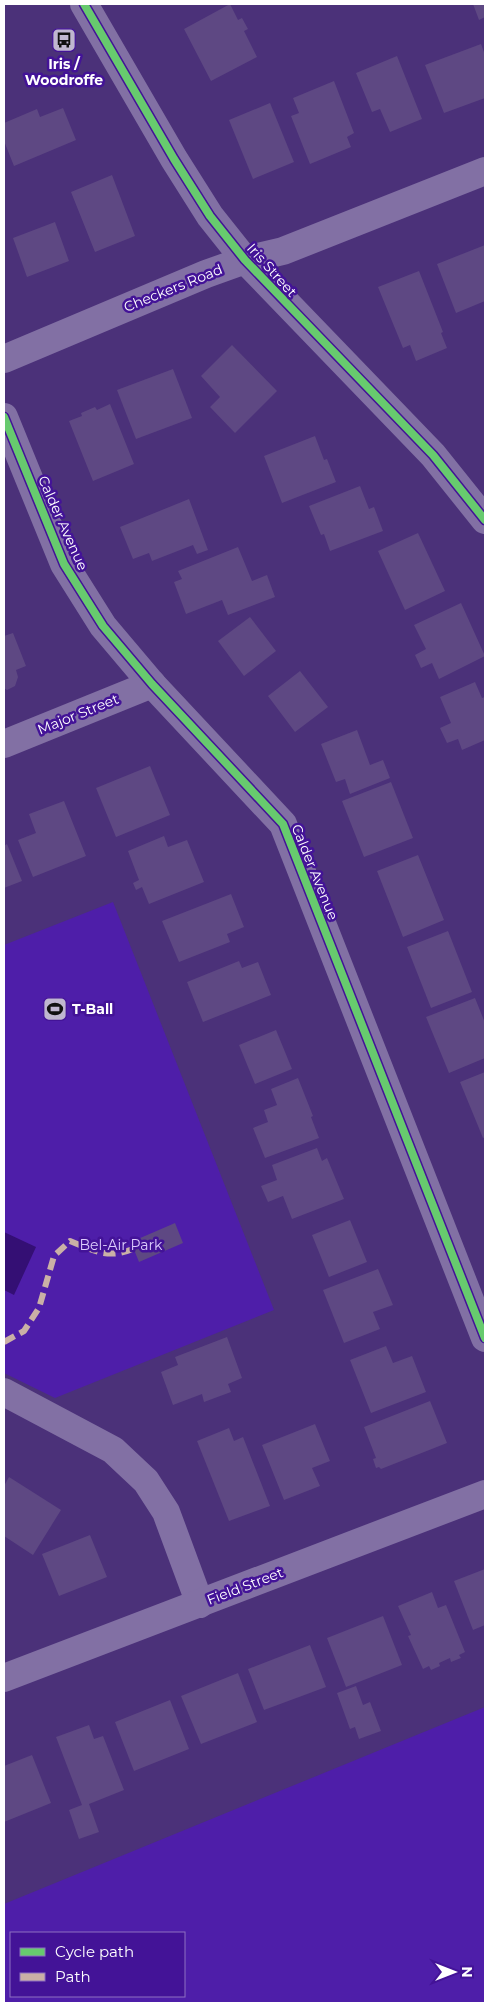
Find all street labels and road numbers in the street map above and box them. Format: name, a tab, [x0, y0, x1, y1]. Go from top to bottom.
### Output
street label: Iris Street	[243, 239, 301, 301]
street label: Checkers Road	[121, 260, 225, 316]
street label: Calder Avenue	[34, 473, 92, 573]
street label: Major Street	[35, 689, 121, 738]
street label: Calder Avenue	[288, 821, 342, 923]
street label: Field Street	[204, 1563, 286, 1609]

